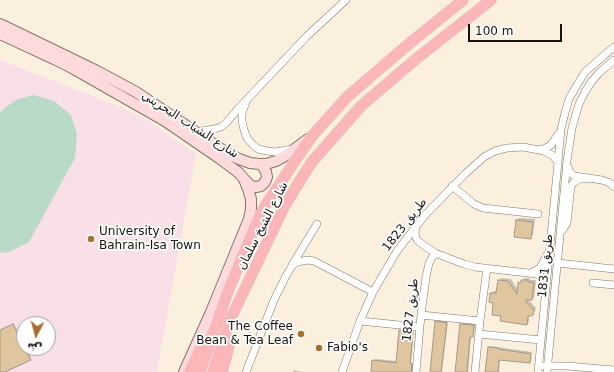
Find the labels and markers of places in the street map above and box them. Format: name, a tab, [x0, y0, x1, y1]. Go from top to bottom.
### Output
place label: University of Bahrain-Isa Town	[99, 225, 201, 253]
marker: University of Bahrain-Isa Town	[86, 234, 96, 244]
place label: The Coffee Bean & Tea Leaf	[196, 320, 293, 348]
marker: The Coffee Bean & Tea Leaf	[296, 329, 306, 339]
place label: Fabio's	[327, 341, 368, 355]
marker: Fabio's	[314, 343, 324, 353]

